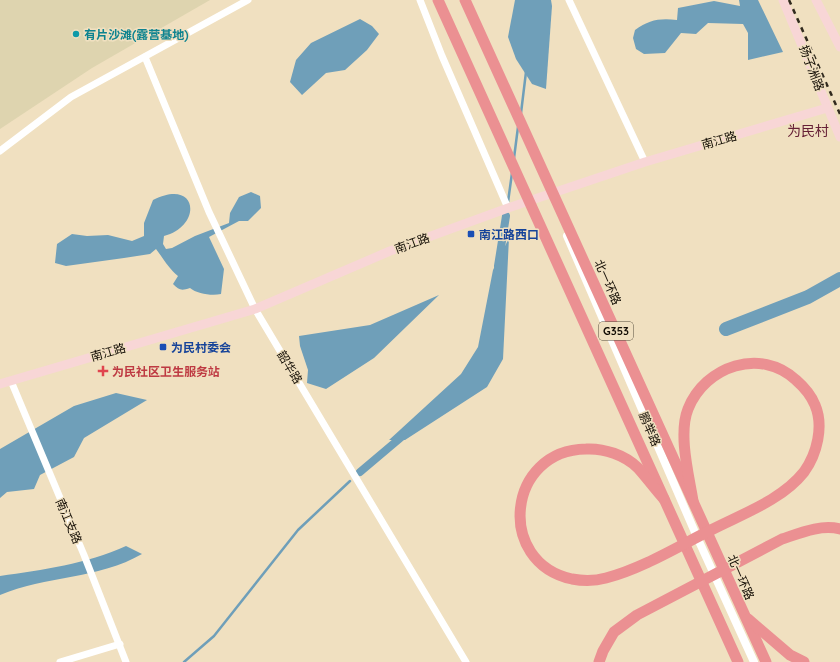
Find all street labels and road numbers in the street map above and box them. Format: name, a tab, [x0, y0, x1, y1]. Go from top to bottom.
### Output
street label: 扬子洲路	[796, 43, 828, 93]
street label: 南江路	[700, 128, 738, 152]
street label: 南江路	[393, 230, 431, 256]
street label: 北一环路	[591, 257, 625, 307]
road number: G353	[599, 322, 633, 340]
street label: 南江路	[89, 340, 127, 364]
street label: 韶华路	[274, 348, 306, 386]
street label: 鹏举路	[636, 409, 664, 449]
street label: 南江支路	[53, 496, 85, 546]
street label: 北一环路	[724, 552, 758, 602]

